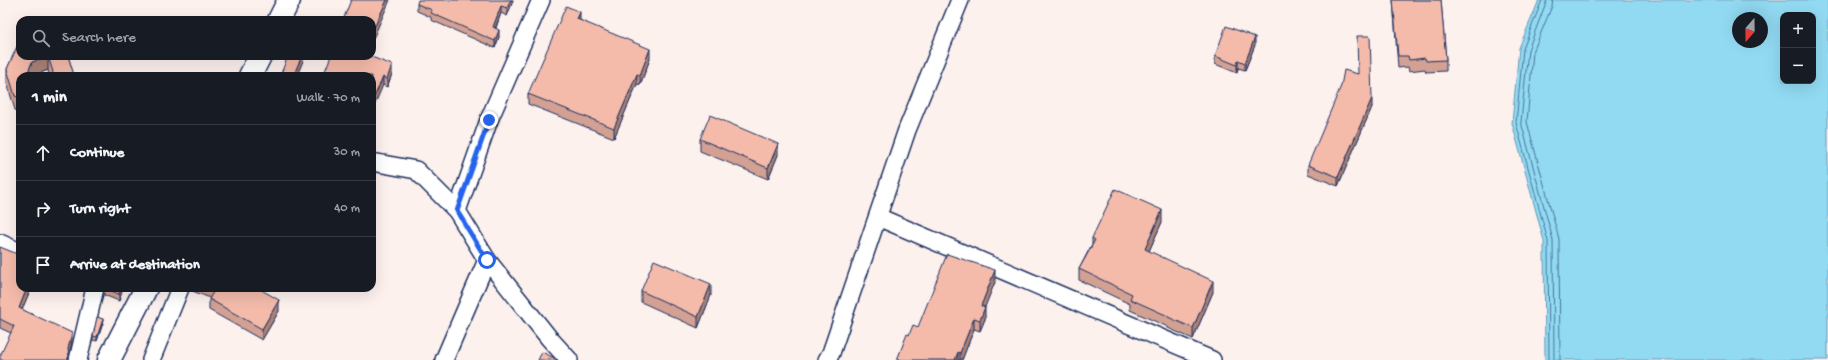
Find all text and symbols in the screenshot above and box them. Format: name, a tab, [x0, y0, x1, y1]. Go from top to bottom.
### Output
north arrow	[1732, 12, 1768, 48]
map controls	[1780, 12, 1816, 84]
button: +	[1780, 12, 1816, 48]
search box	[16, 16, 376, 60]
icon: search	[30, 27, 52, 49]
text: Search here	[62, 29, 136, 47]
button: −	[1780, 48, 1816, 84]
text: 1 min	[32, 88, 67, 108]
text: Walk · 70 m	[296, 91, 360, 106]
route end	[480, 111, 498, 129]
icon: ahead	[32, 142, 54, 164]
text: Continue	[70, 144, 124, 162]
text: 30 m	[334, 145, 360, 160]
icon: right	[32, 198, 54, 220]
text: Turn right	[70, 200, 130, 218]
text: 40 m	[334, 201, 360, 216]
route start	[478, 251, 496, 269]
icon: arrive	[32, 254, 54, 276]
text: Arrive at destination	[70, 256, 200, 274]

